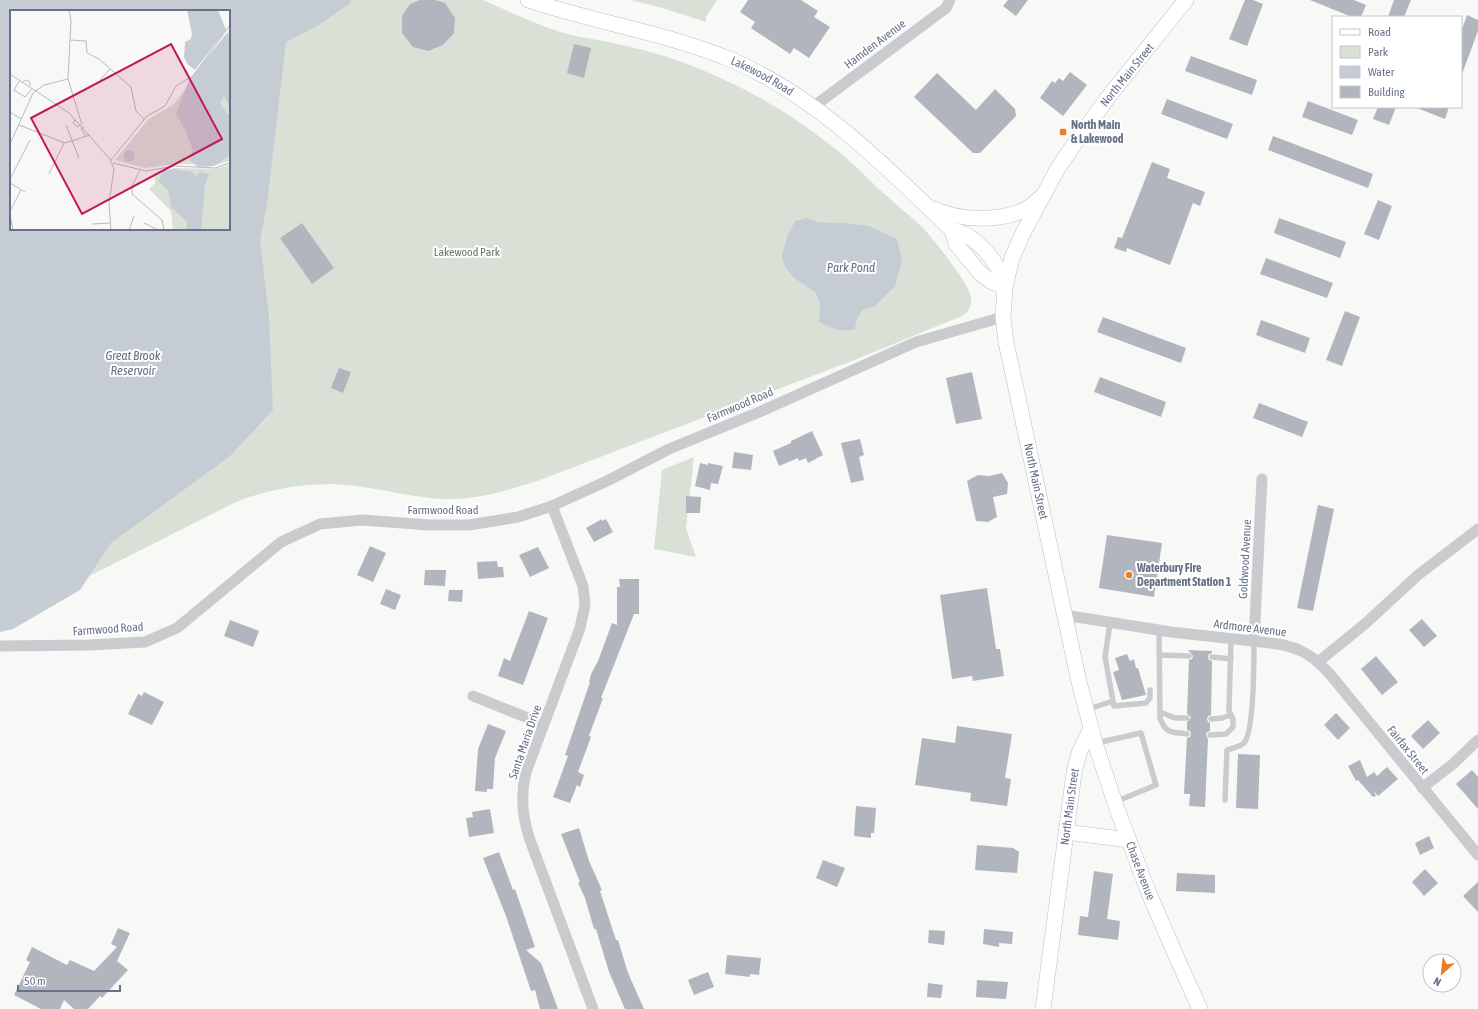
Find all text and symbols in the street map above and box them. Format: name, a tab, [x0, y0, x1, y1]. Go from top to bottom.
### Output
inset map	[10, 10, 230, 230]
street label: Hamden Avenue	[842, 16, 908, 72]
legend	[1332, 16, 1462, 108]
text: Road	[1368, 25, 1391, 39]
street label: North Main Street	[1097, 40, 1157, 109]
text: Park	[1368, 45, 1389, 59]
street label: Lakewood Road	[729, 54, 796, 99]
text: Water	[1368, 65, 1395, 79]
text: Building	[1368, 85, 1406, 99]
place label: North Main & Lakewood	[1071, 118, 1124, 146]
marker: North Main & Lakewood	[1058, 127, 1068, 137]
park label: Lakewood Park	[434, 245, 501, 259]
water label: Park Pond	[827, 260, 875, 275]
water label: Great Brook Reservoir	[105, 348, 161, 378]
street label: Farmwood Road	[705, 385, 775, 425]
street label: North Main Street	[1021, 442, 1051, 521]
street label: Farmwood Road	[408, 503, 478, 517]
street label: Goldwood Avenue	[1236, 519, 1254, 599]
place label: Waterbury Fire Department Station 1	[1136, 561, 1232, 589]
marker: Waterbury Fire Department Station 1	[1124, 570, 1134, 580]
street label: Ardmore Avenue	[1213, 617, 1287, 639]
street label: Farmwood Road	[72, 620, 144, 638]
street label: Santa Maria Drive	[506, 703, 544, 781]
street label: Fairfax Street	[1384, 723, 1432, 777]
street label: North Main Street	[1058, 766, 1082, 846]
street label: Chase Avenue	[1123, 840, 1158, 902]
north arrow	[1422, 953, 1462, 993]
scale bar	[18, 967, 120, 993]
text: 50 m	[24, 974, 46, 988]
text: N	[1432, 975, 1443, 989]

